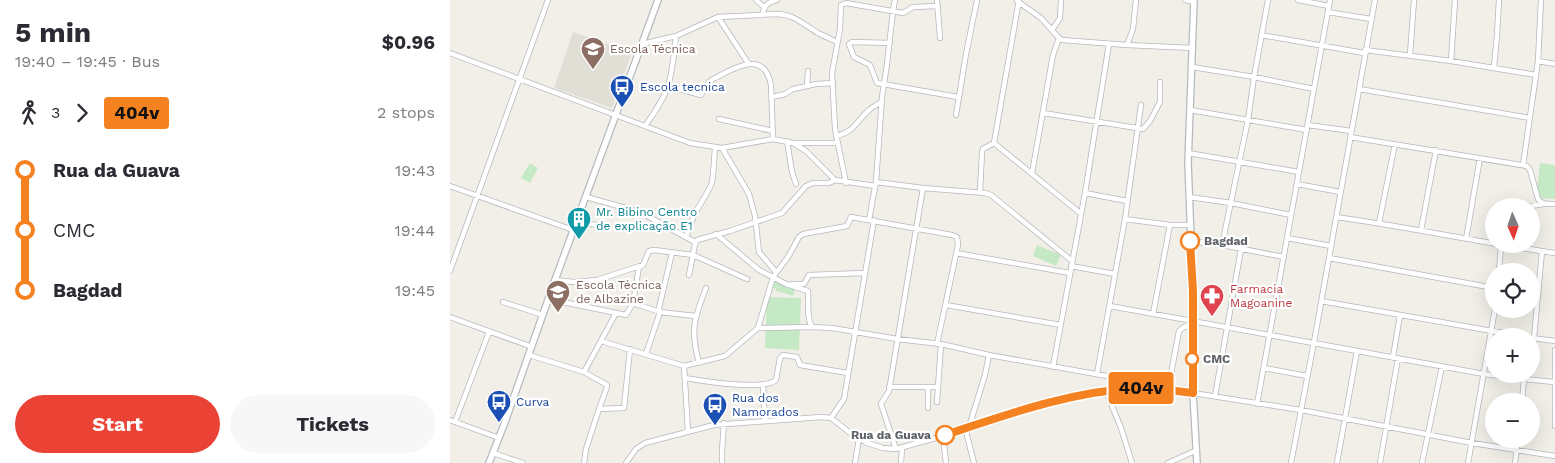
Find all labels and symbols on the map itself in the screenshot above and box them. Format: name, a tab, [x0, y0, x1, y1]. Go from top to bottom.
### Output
school or university icon: Escola Técnica	[580, 36, 606, 70]
place label: Escola Técnica	[610, 42, 696, 56]
bus stop icon: Escola tecnica	[609, 74, 635, 108]
place label: Escola tecnica	[640, 80, 725, 94]
north arrow	[1485, 198, 1540, 252]
place label: Mr. Bibino Centro de explicação E1	[596, 205, 697, 233]
building icon: Mr. Bibino Centro de explicação E1	[566, 206, 592, 240]
marker: Bagdad	[1180, 231, 1200, 251]
place label: Bagdad	[1204, 234, 1248, 248]
place label: Escola Técnica de Albazine	[576, 278, 662, 306]
school or university icon: Escola Técnica de Albazine	[545, 279, 571, 313]
place label: Farmacia Magoanine	[1230, 282, 1292, 310]
pharmacy icon: Farmacia Magoanine	[1199, 283, 1225, 317]
marker: CMC	[1185, 352, 1199, 366]
place label: CMC	[1203, 352, 1230, 366]
line badge: 404v	[1106, 372, 1176, 404]
bus stop icon: Curva	[486, 389, 512, 423]
place label: Rua dos Namorados	[732, 391, 799, 419]
bus stop icon: Rua dos Namorados	[702, 392, 728, 426]
place label: Curva	[516, 395, 550, 409]
marker: Rua da Guava	[935, 425, 955, 445]
place label: Rua da Guava	[851, 428, 931, 442]

